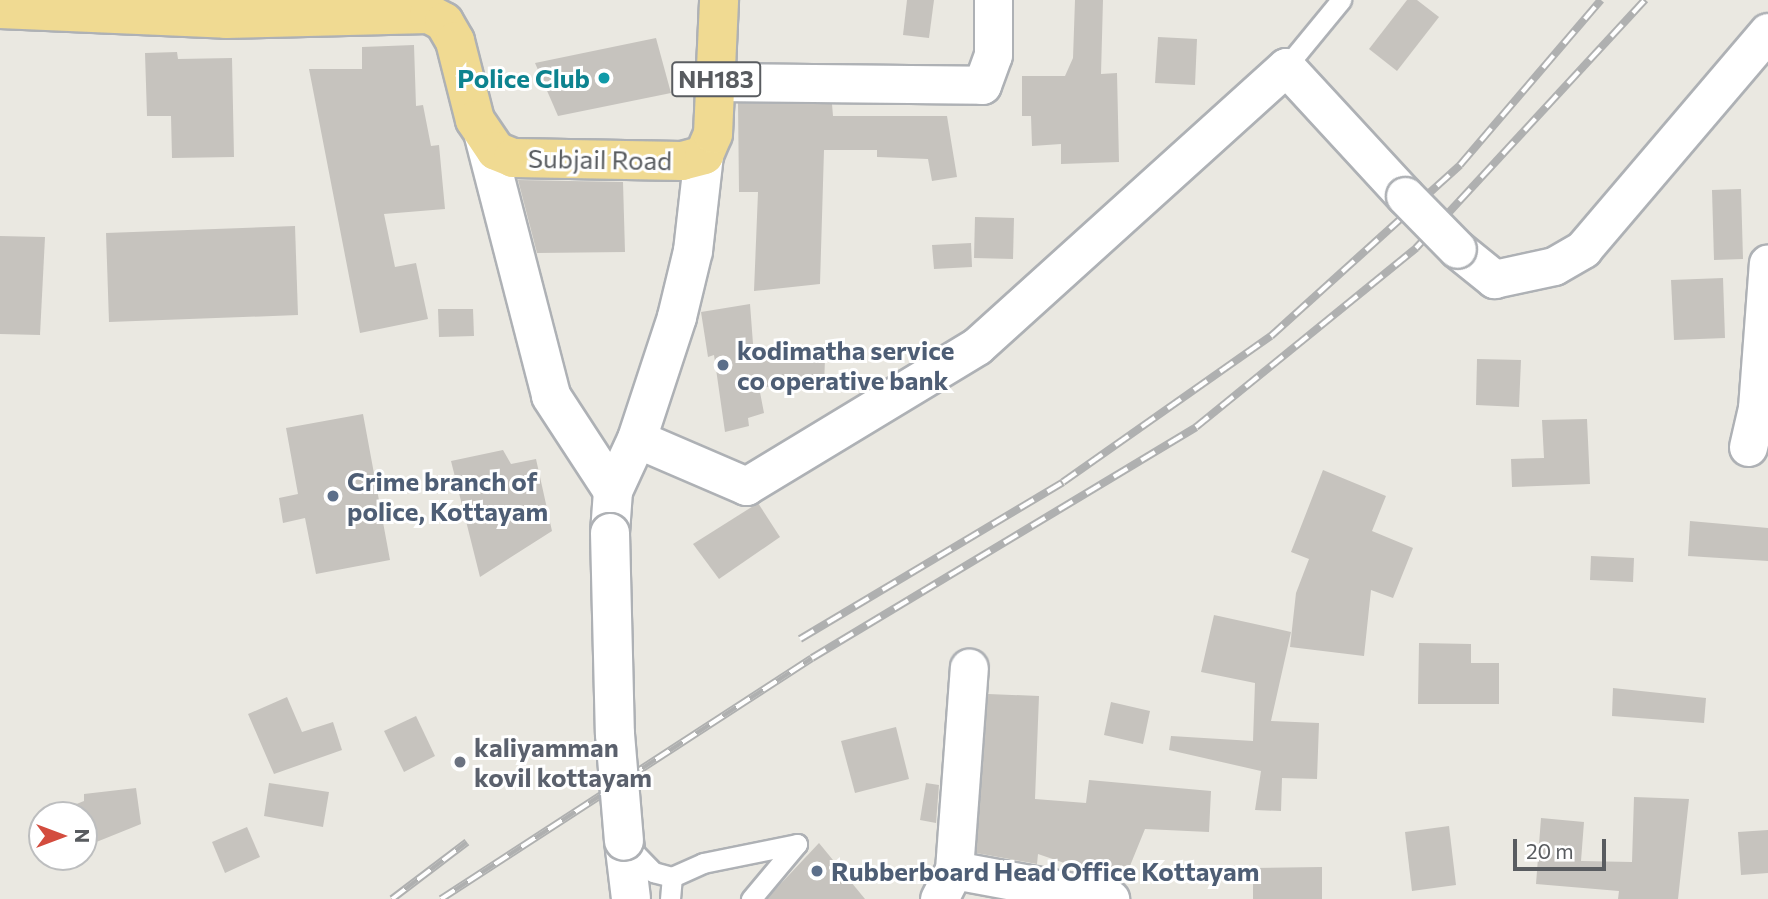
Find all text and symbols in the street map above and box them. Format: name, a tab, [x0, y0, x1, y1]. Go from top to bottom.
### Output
road number: NH183	[670, 58, 762, 100]
place label: Police Club	[457, 62, 590, 94]
marker: Police Club	[596, 70, 612, 86]
street label: Subjail Road	[528, 142, 672, 176]
place label: kodimatha service co operative bank	[737, 334, 954, 396]
marker: kodimatha service co operative bank	[715, 357, 731, 373]
place label: Crime branch of police, Kottayam	[347, 465, 548, 526]
marker: Crime branch of police, Kottayam	[325, 488, 341, 504]
place label: kaliyamman kovil kottayam	[474, 731, 652, 792]
marker: kaliyamman kovil kottayam	[452, 754, 468, 770]
north arrow	[28, 801, 98, 871]
scale bar	[1516, 825, 1609, 869]
text: N	[71, 829, 94, 843]
text: 20 m	[1526, 838, 1574, 863]
place label: Rubberboard Head Office Kottayam	[831, 855, 1259, 887]
marker: Rubberboard Head Office Kottayam	[809, 863, 825, 879]

